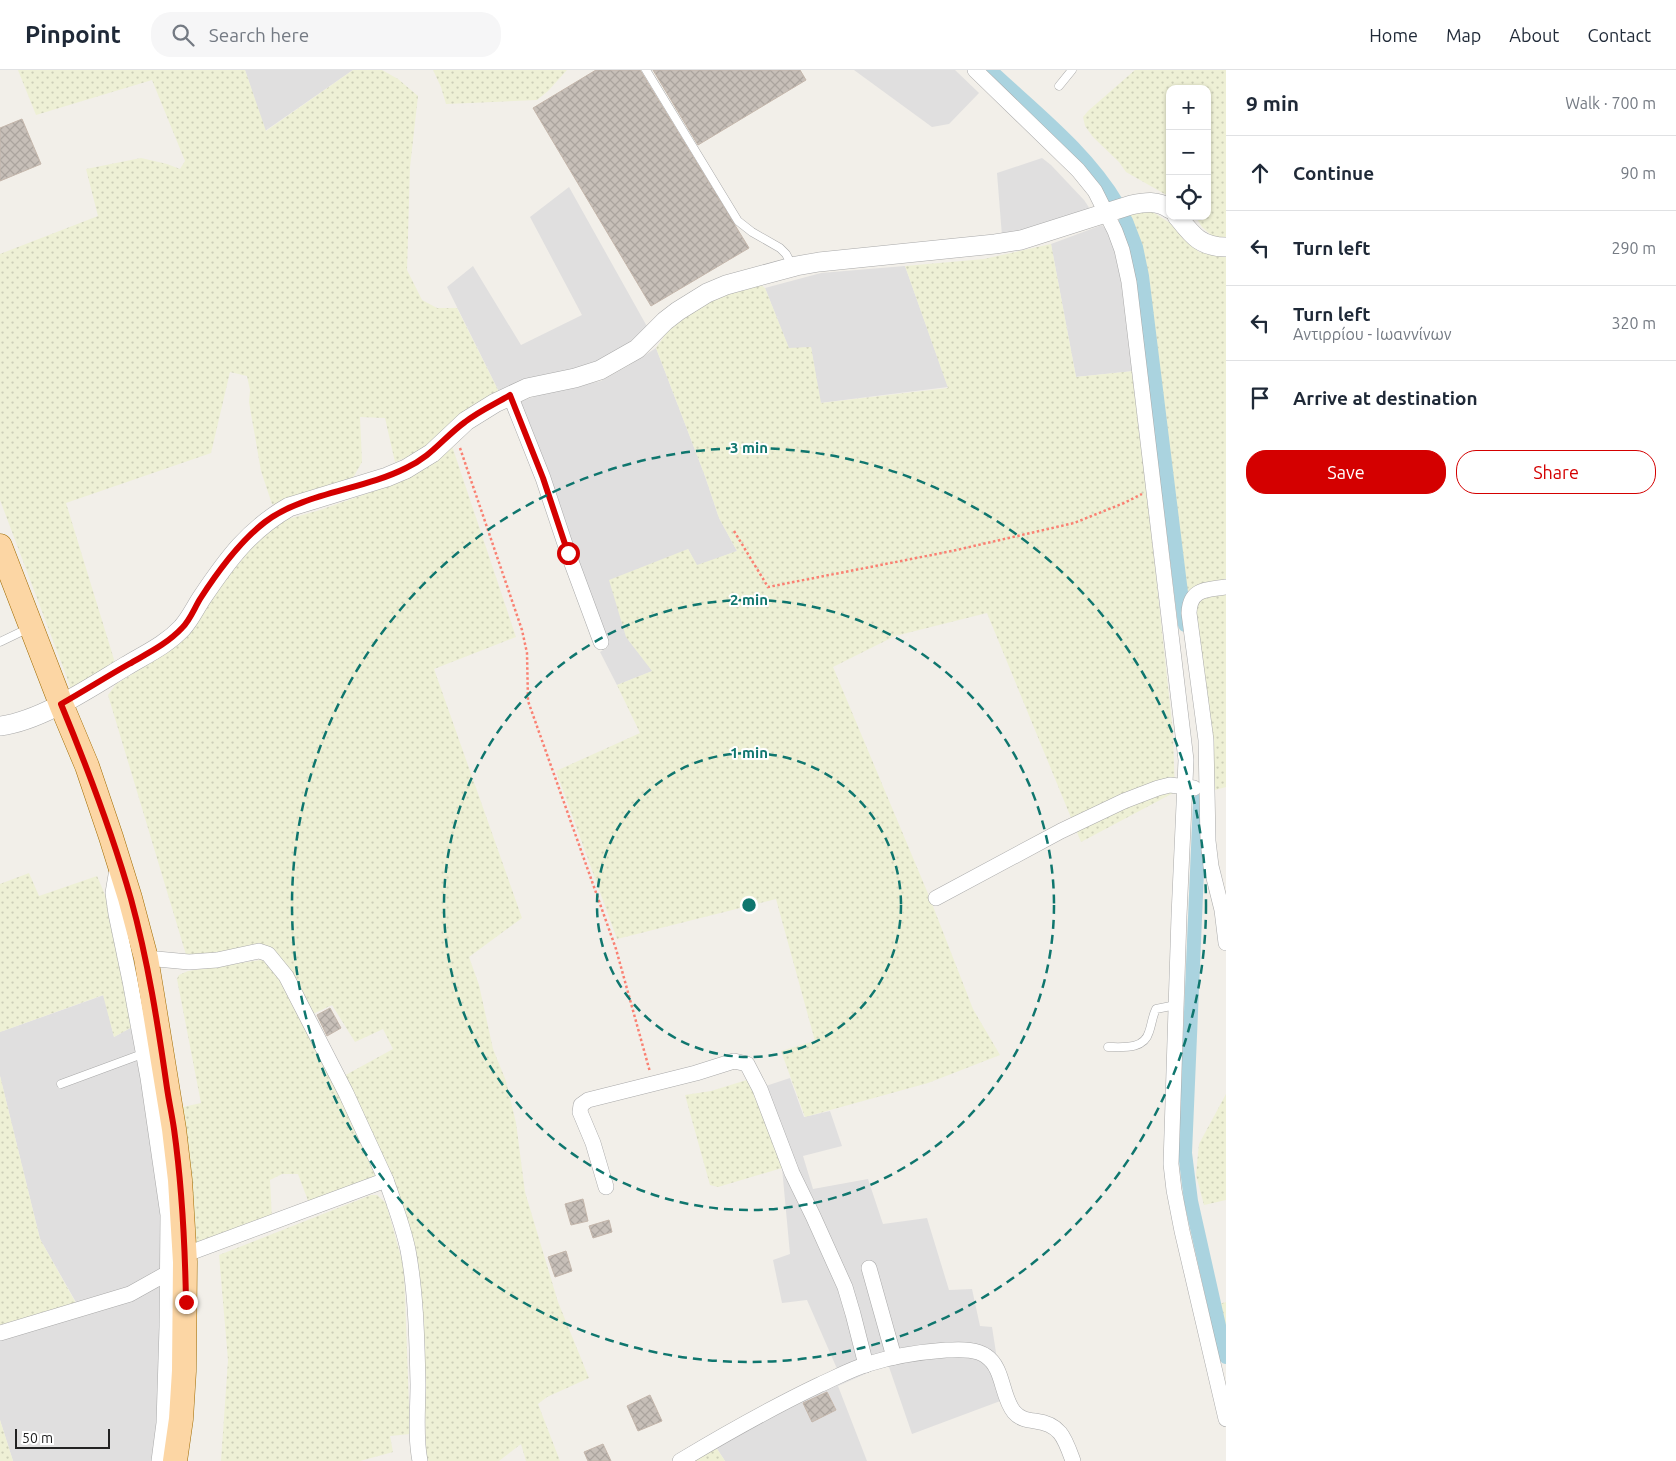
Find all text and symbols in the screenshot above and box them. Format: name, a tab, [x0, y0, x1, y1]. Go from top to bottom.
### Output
search box	[151, 12, 501, 57]
text: Pinpoint	[25, 21, 121, 48]
icon: search	[169, 21, 197, 49]
text: Search here	[209, 24, 309, 46]
text: Home	[1369, 25, 1418, 45]
text: Map	[1446, 25, 1481, 45]
text: About	[1509, 25, 1559, 45]
text: Contact	[1587, 25, 1651, 45]
map controls	[1166, 85, 1211, 220]
button: +	[1166, 85, 1211, 130]
text: 9 min	[1246, 91, 1299, 115]
text: Walk · 700 m	[1565, 94, 1656, 112]
button: −	[1166, 130, 1211, 175]
icon: ahead	[1246, 159, 1274, 187]
text: Continue	[1293, 162, 1374, 184]
text: 90 m	[1620, 164, 1656, 182]
button: locate	[1166, 175, 1211, 220]
icon: left	[1246, 234, 1274, 262]
text: Turn left	[1293, 237, 1371, 259]
text: 290 m	[1611, 239, 1656, 257]
text: Turn left	[1293, 303, 1371, 325]
icon: left	[1246, 309, 1274, 337]
text: 320 m	[1611, 314, 1656, 332]
text: Αντιρρίου - Ιωαννίνων	[1293, 325, 1452, 343]
icon: arrive	[1246, 384, 1274, 412]
text: Arrive at destination	[1293, 387, 1478, 409]
text: 3 min	[730, 439, 768, 456]
button: Save	[1246, 450, 1446, 494]
button: Share	[1456, 450, 1656, 494]
route start	[557, 542, 580, 565]
text: 2 min	[730, 591, 768, 608]
text: 1 min	[730, 744, 768, 761]
centre of rings	[740, 896, 758, 914]
route end	[175, 1291, 198, 1314]
scale bar	[15, 1426, 110, 1449]
text: 50 m	[22, 1430, 53, 1446]

